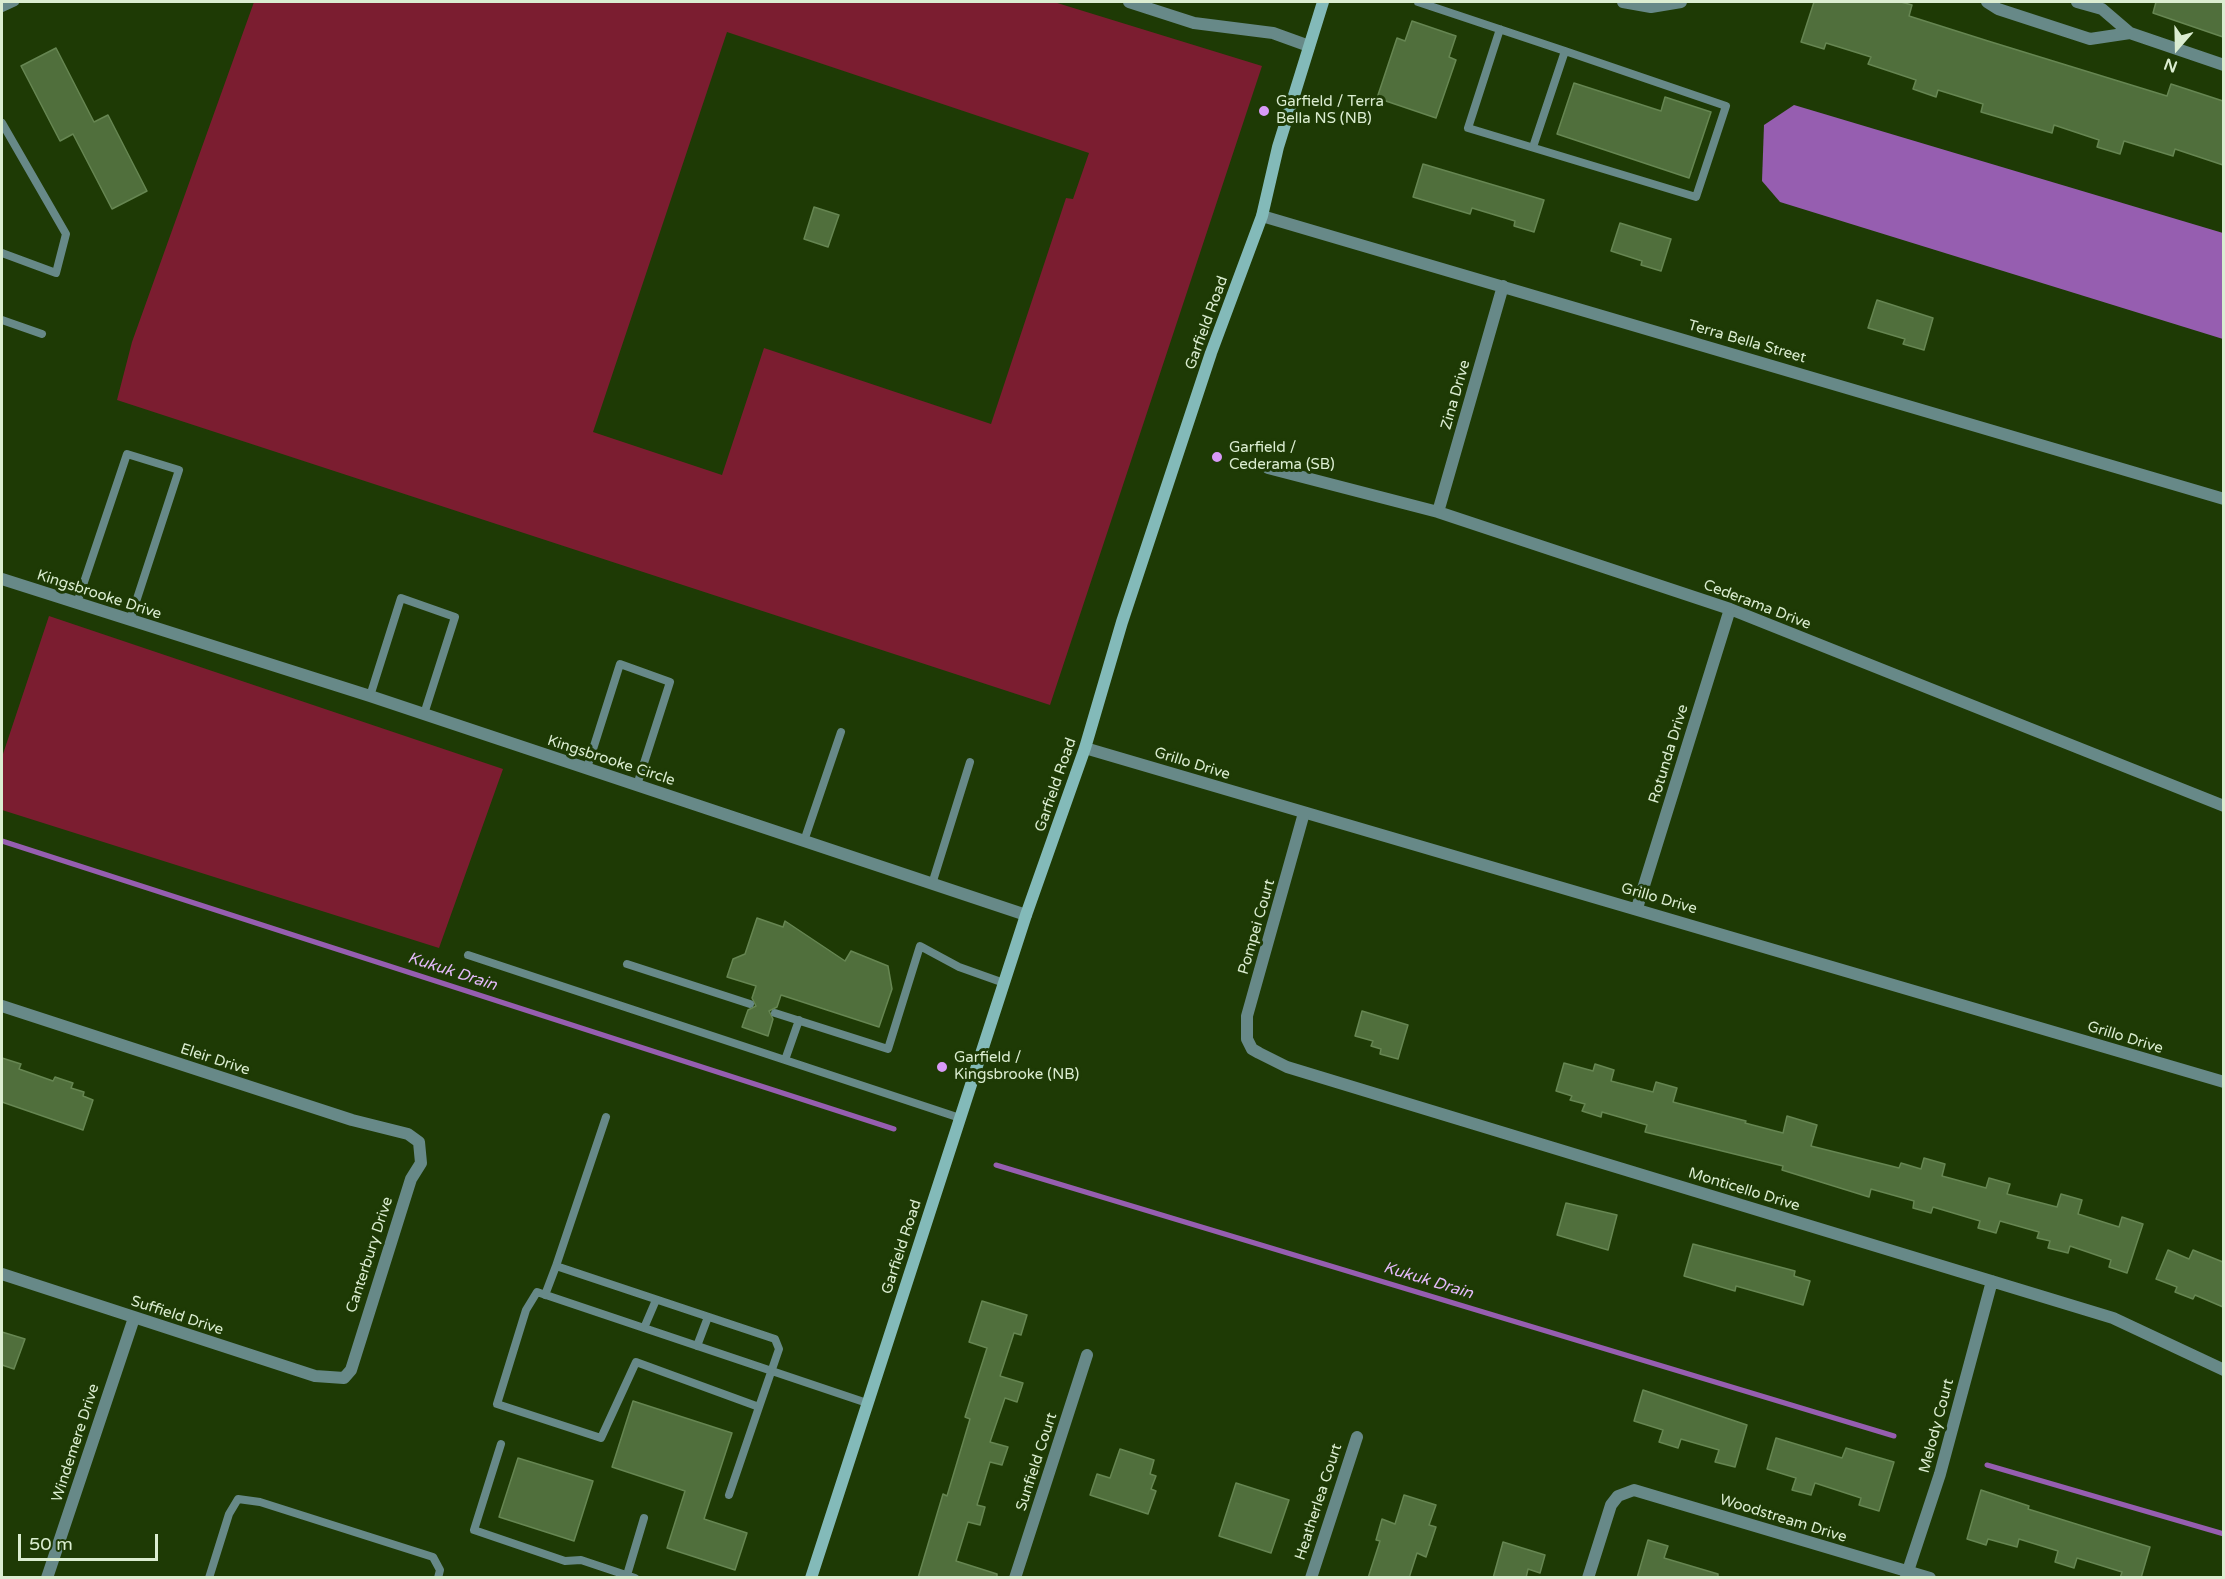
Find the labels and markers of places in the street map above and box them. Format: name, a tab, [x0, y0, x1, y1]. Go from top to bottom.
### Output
place label: Garfield / Terra Bella NS (NB)	[1276, 93, 1384, 128]
marker: Garfield / Terra Bella NS (NB)	[1257, 104, 1271, 118]
place label: Garfield / Cederama (SB)	[1229, 439, 1335, 474]
marker: Garfield / Cederama (SB)	[1210, 450, 1224, 464]
place label: Garfield / Kingsbrooke (NB)	[954, 1049, 1079, 1084]
marker: Garfield / Kingsbrooke (NB)	[935, 1060, 949, 1074]

